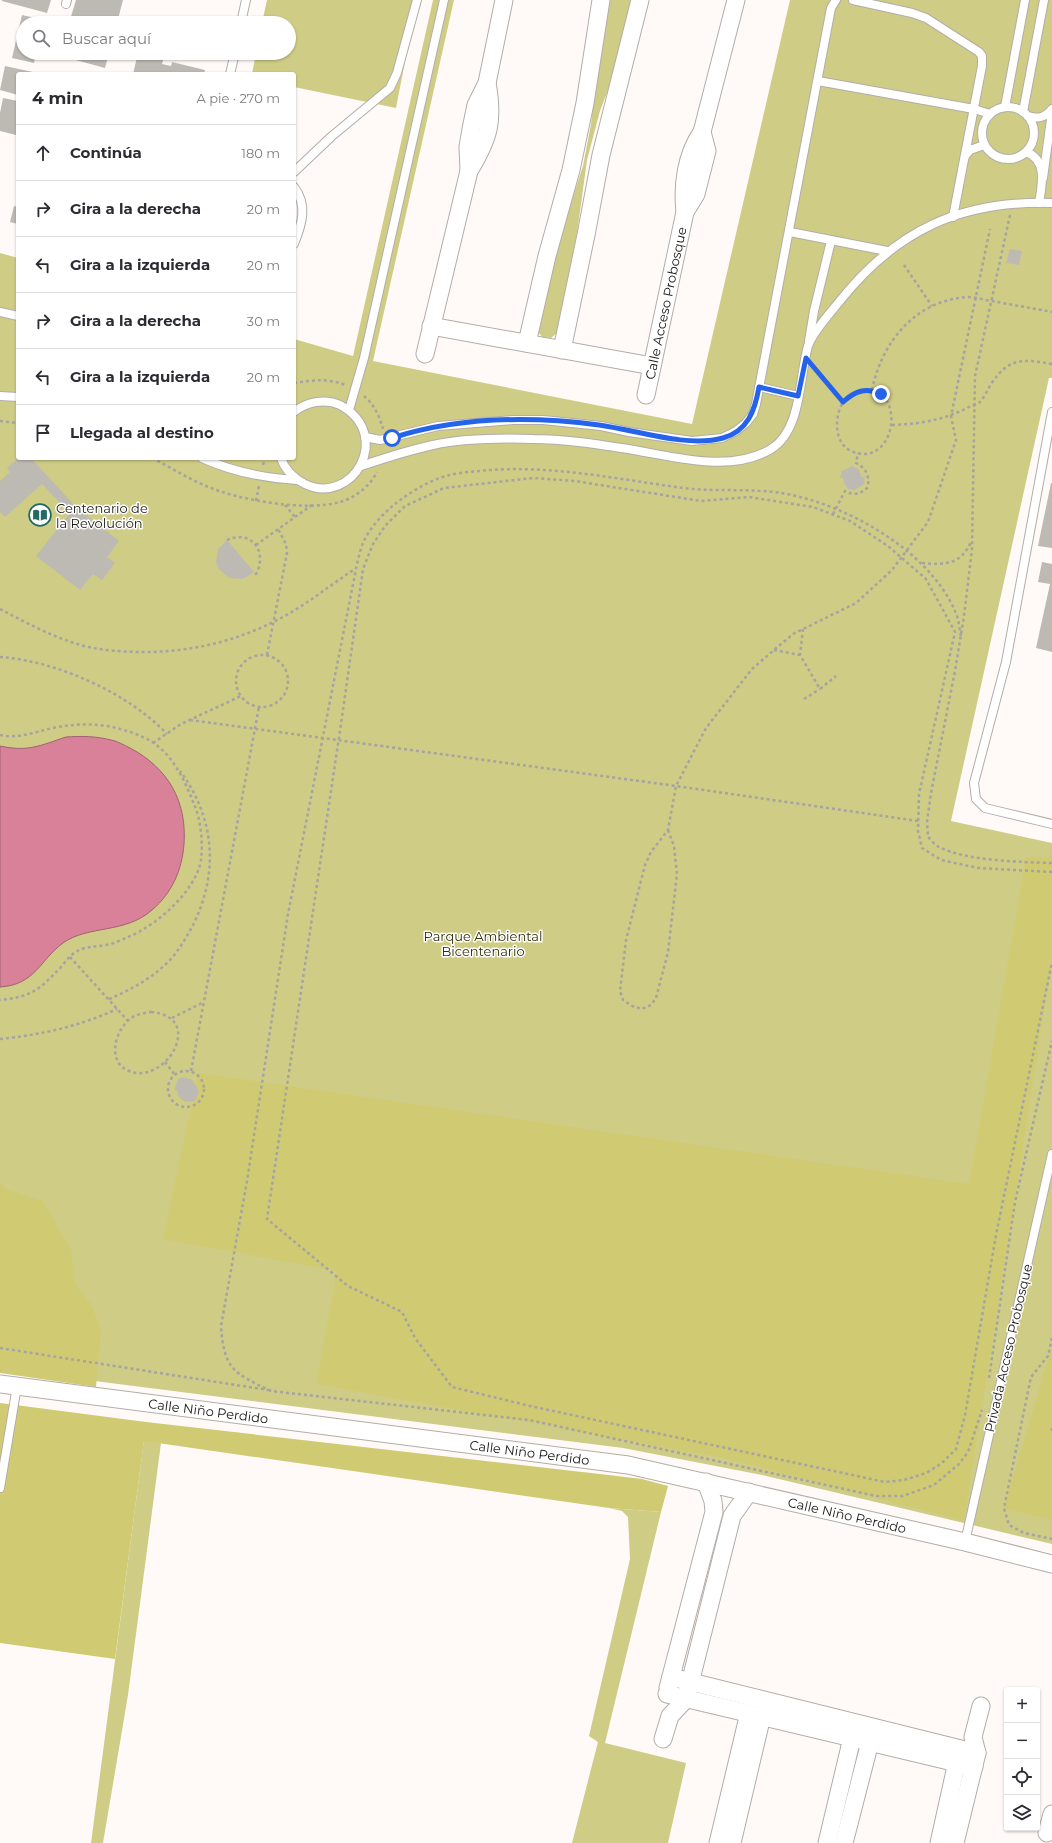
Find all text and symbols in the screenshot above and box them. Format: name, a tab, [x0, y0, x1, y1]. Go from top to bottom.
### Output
search box	[16, 16, 296, 60]
icon: search	[30, 27, 52, 49]
text: Buscar aquí	[62, 29, 151, 48]
text: 4 min	[32, 88, 83, 108]
text: A pie · 270 m	[196, 90, 280, 106]
icon: ahead	[32, 142, 54, 164]
text: Continúa	[70, 143, 142, 162]
text: 180 m	[241, 145, 280, 161]
icon: right	[32, 198, 54, 220]
text: Gira a la derecha	[70, 199, 201, 218]
text: 20 m	[247, 201, 280, 217]
street label: Calle Acceso Probosque	[642, 225, 690, 381]
icon: left	[32, 254, 54, 276]
text: Gira a la izquierda	[70, 255, 210, 274]
text: 20 m	[247, 257, 280, 273]
icon: right	[32, 310, 54, 332]
text: Gira a la derecha	[70, 311, 201, 330]
text: 30 m	[247, 313, 280, 329]
icon: left	[32, 366, 54, 388]
text: Gira a la izquierda	[70, 367, 210, 386]
text: 20 m	[247, 369, 280, 385]
route end	[872, 385, 890, 403]
icon: arrive	[32, 422, 54, 444]
text: Llegada al destino	[70, 423, 214, 442]
route start	[383, 429, 401, 447]
place label: Centenario de la Revolución	[56, 500, 148, 531]
library icon: Centenario de la Revolución	[27, 502, 53, 528]
park label: Parque Ambiental Bicentenario	[424, 928, 542, 959]
street label: Privada Acceso Probosque	[981, 1262, 1035, 1434]
street label: Calle Niño Perdido	[147, 1395, 269, 1427]
street label: Calle Niño Perdido	[469, 1437, 591, 1468]
street label: Calle Niño Perdido	[786, 1494, 908, 1536]
map controls	[1004, 1687, 1040, 1831]
button: +	[1004, 1687, 1040, 1723]
button: −	[1004, 1723, 1040, 1759]
button: locate	[1004, 1759, 1040, 1795]
button: layers	[1004, 1795, 1040, 1831]

